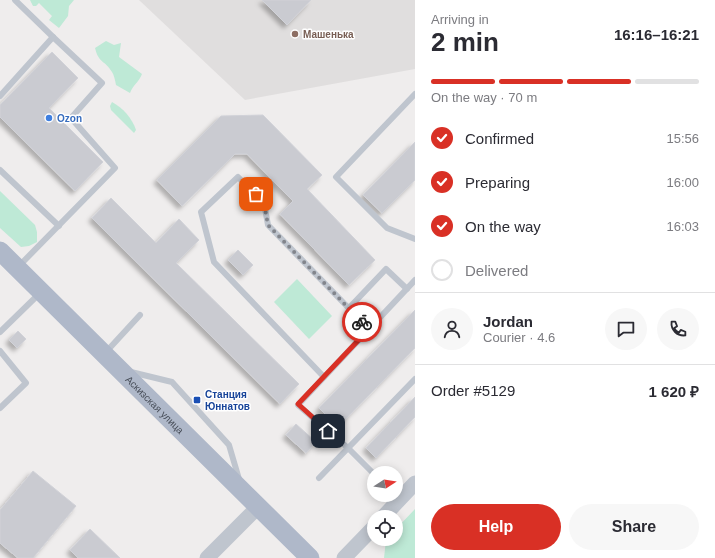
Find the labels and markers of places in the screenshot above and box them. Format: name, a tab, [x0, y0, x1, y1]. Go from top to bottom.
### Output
marker: Машенька	[290, 29, 300, 39]
place label: Машенька	[303, 29, 354, 40]
marker: Ozon	[44, 113, 54, 123]
place label: Ozon	[57, 113, 82, 124]
pin	[239, 177, 273, 211]
place label: Станция Юннатов	[205, 389, 250, 412]
marker: Станция Юннатов	[192, 395, 202, 405]
pin	[311, 414, 345, 448]

